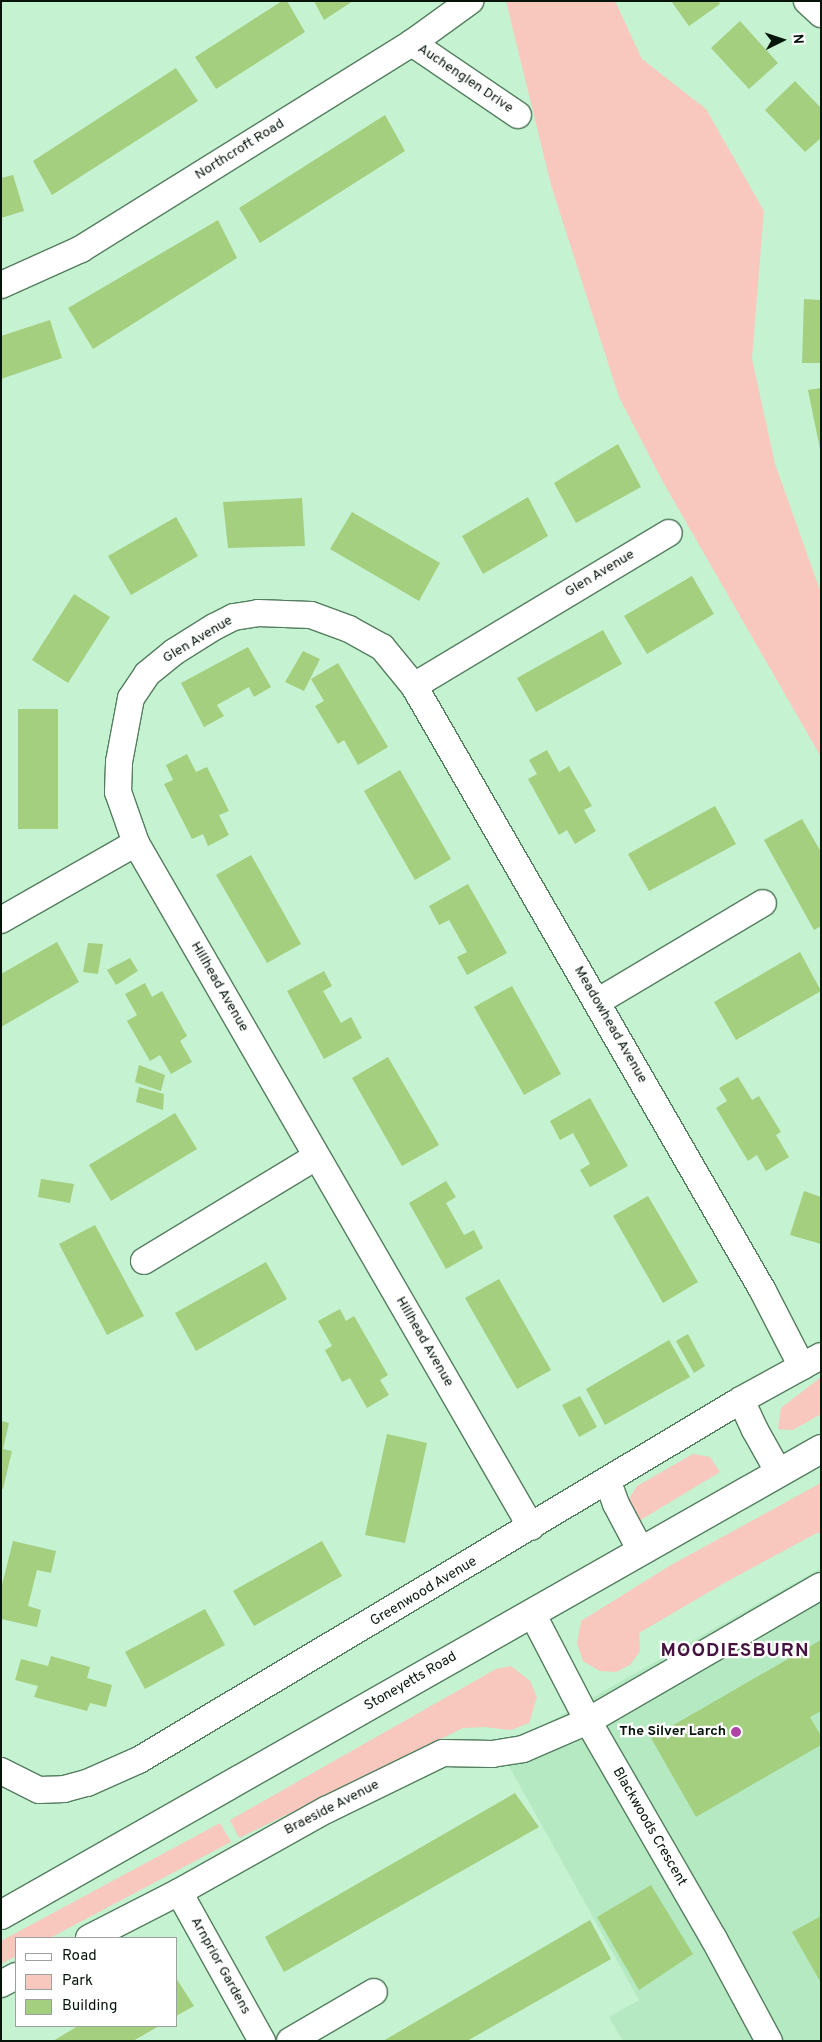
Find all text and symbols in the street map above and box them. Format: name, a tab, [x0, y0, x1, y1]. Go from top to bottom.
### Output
north arrow	[757, 15, 807, 65]
text: N	[789, 33, 806, 45]
street label: Auchenglen Drive	[414, 41, 516, 117]
street label: Northcroft Road	[192, 116, 288, 184]
street label: Glen Avenue	[562, 546, 638, 602]
street label: Glen Avenue	[160, 612, 236, 668]
street label: Hillhead Avenue	[186, 939, 252, 1035]
street label: Meadowhead Avenue	[569, 963, 651, 1087]
street label: Hillhead Avenue	[391, 1294, 457, 1390]
street label: Greenwood Avenue	[367, 1553, 481, 1631]
district label: MOODIESBURN	[659, 1641, 811, 1663]
street label: Stoneyetts Road	[362, 1649, 460, 1715]
place label: The Silver Larch	[619, 1724, 726, 1740]
marker: The Silver Larch	[730, 1726, 742, 1738]
street label: Blackwoods Crescent	[608, 1765, 690, 1889]
street label: Braeside Avenue	[281, 1777, 383, 1839]
street label: Arnprior Gardens	[186, 1914, 254, 2018]
legend	[15, 1937, 178, 2027]
text: Road	[62, 1947, 97, 1966]
text: Park	[62, 1972, 93, 1991]
text: Building	[62, 1997, 117, 2016]

